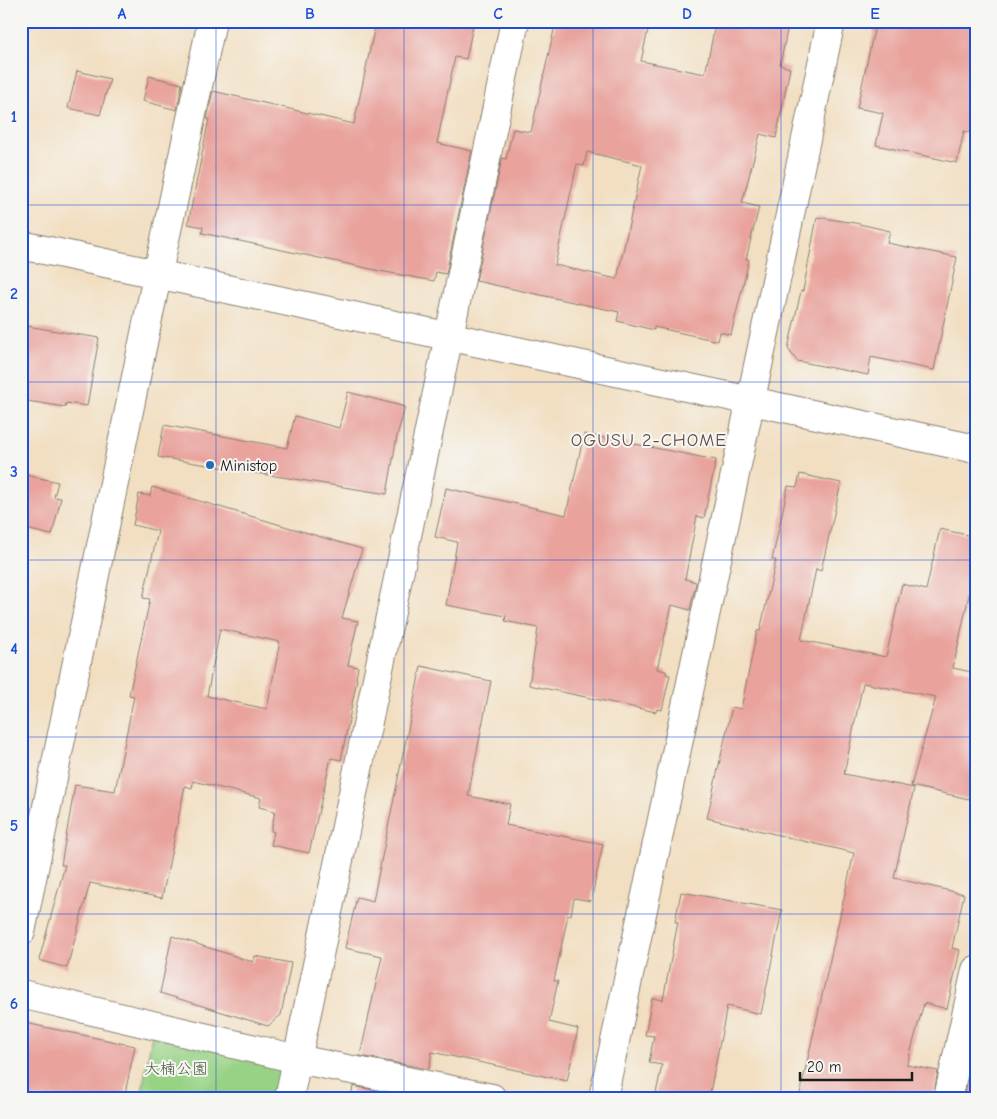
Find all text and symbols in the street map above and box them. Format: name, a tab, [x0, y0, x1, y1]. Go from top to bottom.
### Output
text: A	[118, 5, 127, 23]
text: B	[305, 5, 315, 23]
text: C	[493, 5, 503, 23]
text: D	[682, 5, 692, 23]
text: E	[870, 5, 880, 23]
text: 1	[11, 108, 17, 126]
text: 2	[10, 285, 18, 303]
district label: OGUSU 2-CHOME	[571, 430, 727, 451]
place label: Ministop	[220, 457, 277, 475]
marker: Ministop	[204, 459, 216, 471]
text: 3	[10, 463, 18, 481]
text: 4	[10, 640, 18, 658]
text: 5	[10, 817, 18, 835]
text: 6	[10, 995, 18, 1013]
scale bar	[800, 1049, 912, 1081]
text: 20 m	[807, 1058, 841, 1076]
park label: 大楠公園	[144, 1060, 208, 1078]

